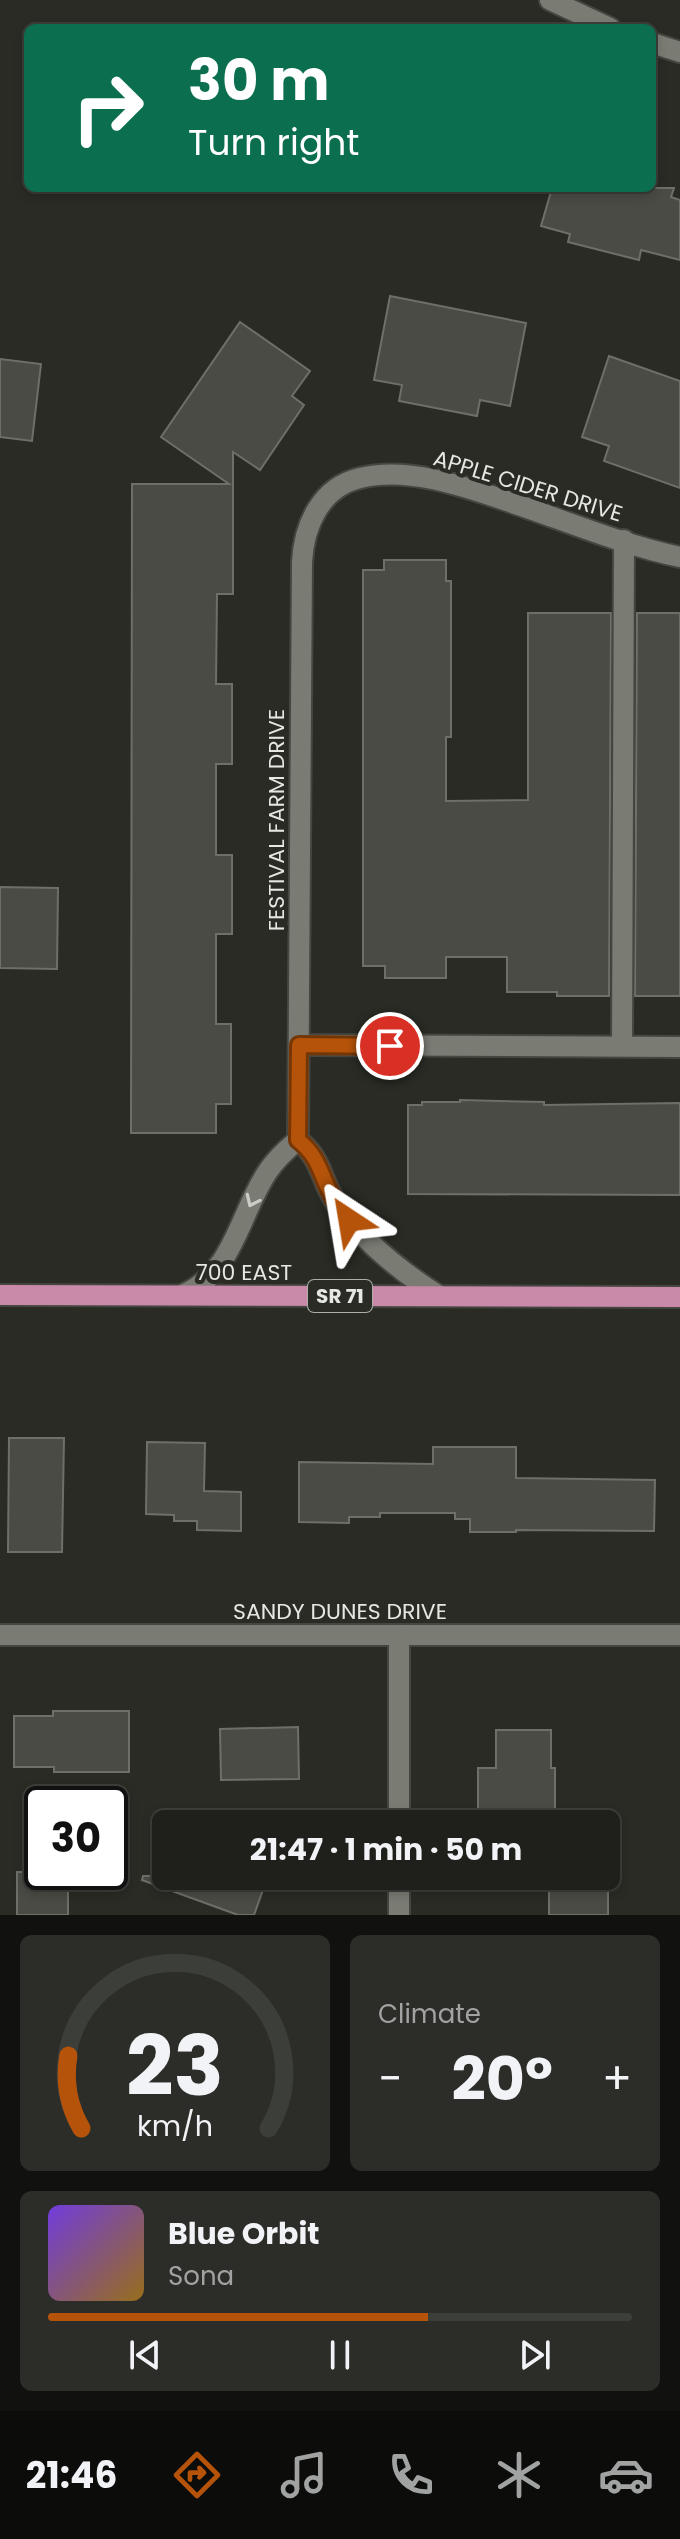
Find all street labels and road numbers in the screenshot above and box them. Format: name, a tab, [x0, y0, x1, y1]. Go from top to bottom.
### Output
street label: APPLE CIDER DRIVE	[430, 443, 626, 529]
street label: FESTIVAL FARM DRIVE	[261, 709, 292, 931]
street label: 700 EAST	[196, 1257, 292, 1288]
road number: SR 71	[308, 1280, 372, 1312]
street label: SANDY DUNES DRIVE	[233, 1596, 447, 1627]

